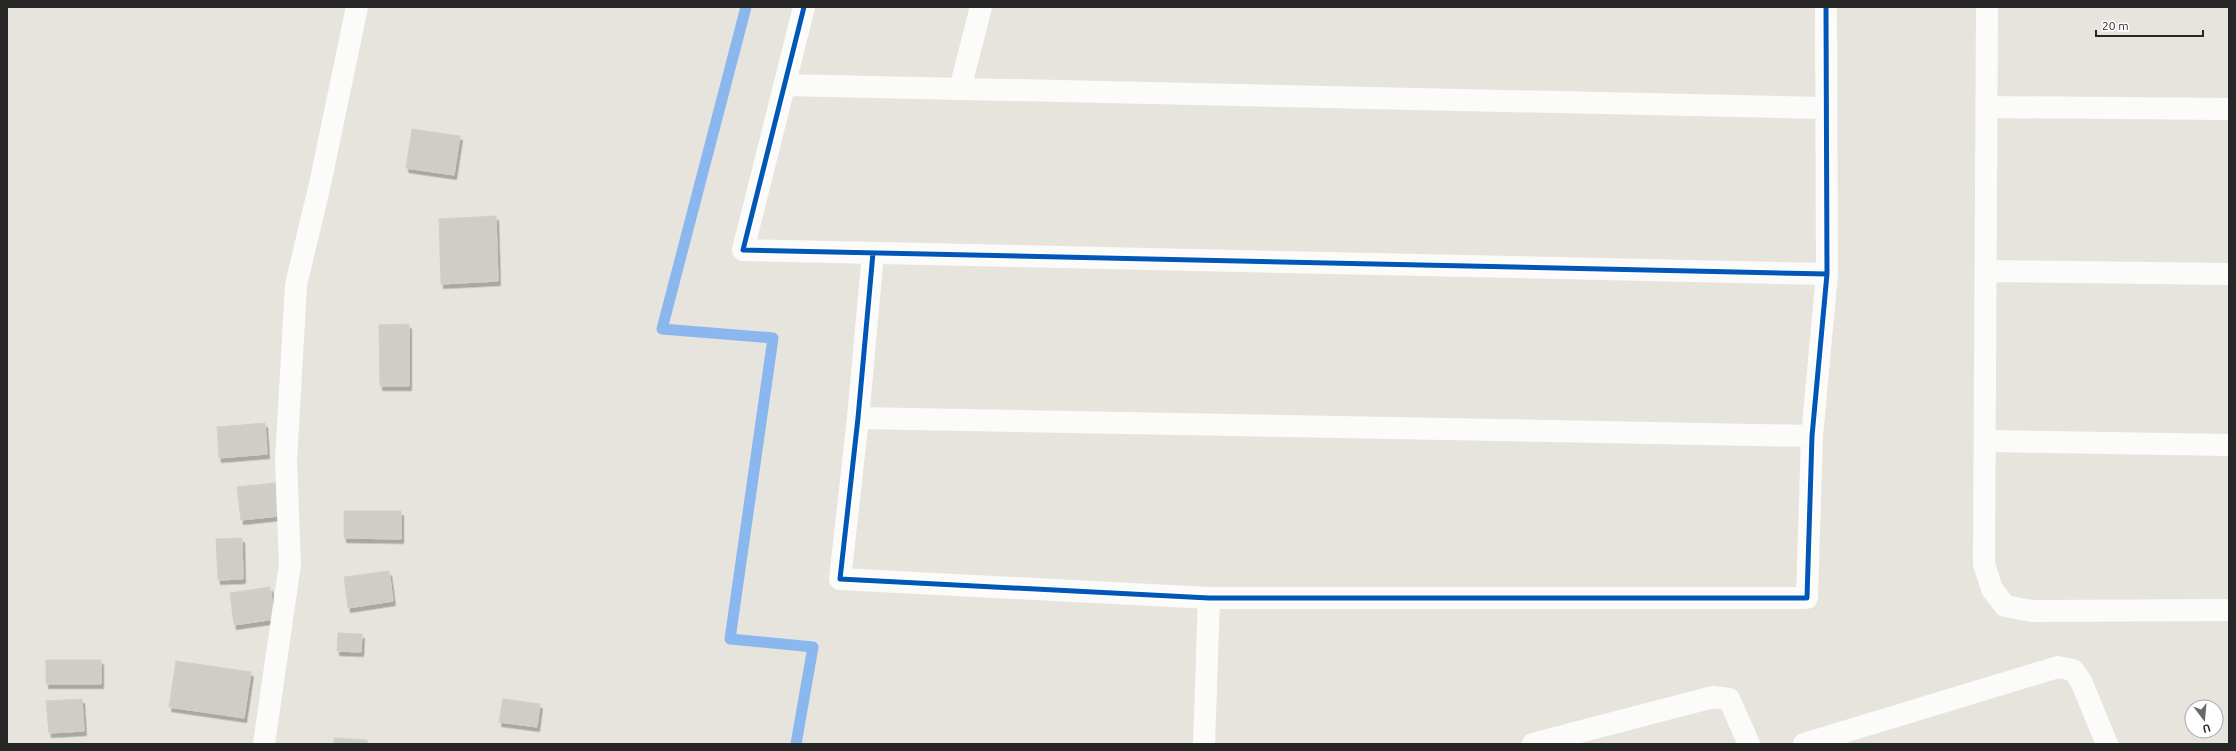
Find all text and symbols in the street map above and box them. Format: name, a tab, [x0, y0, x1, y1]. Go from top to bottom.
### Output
scale bar	[2096, 12, 2203, 38]
text: 20 m	[2102, 19, 2129, 32]
north arrow	[2184, 699, 2224, 739]
text: U	[2201, 722, 2212, 735]

